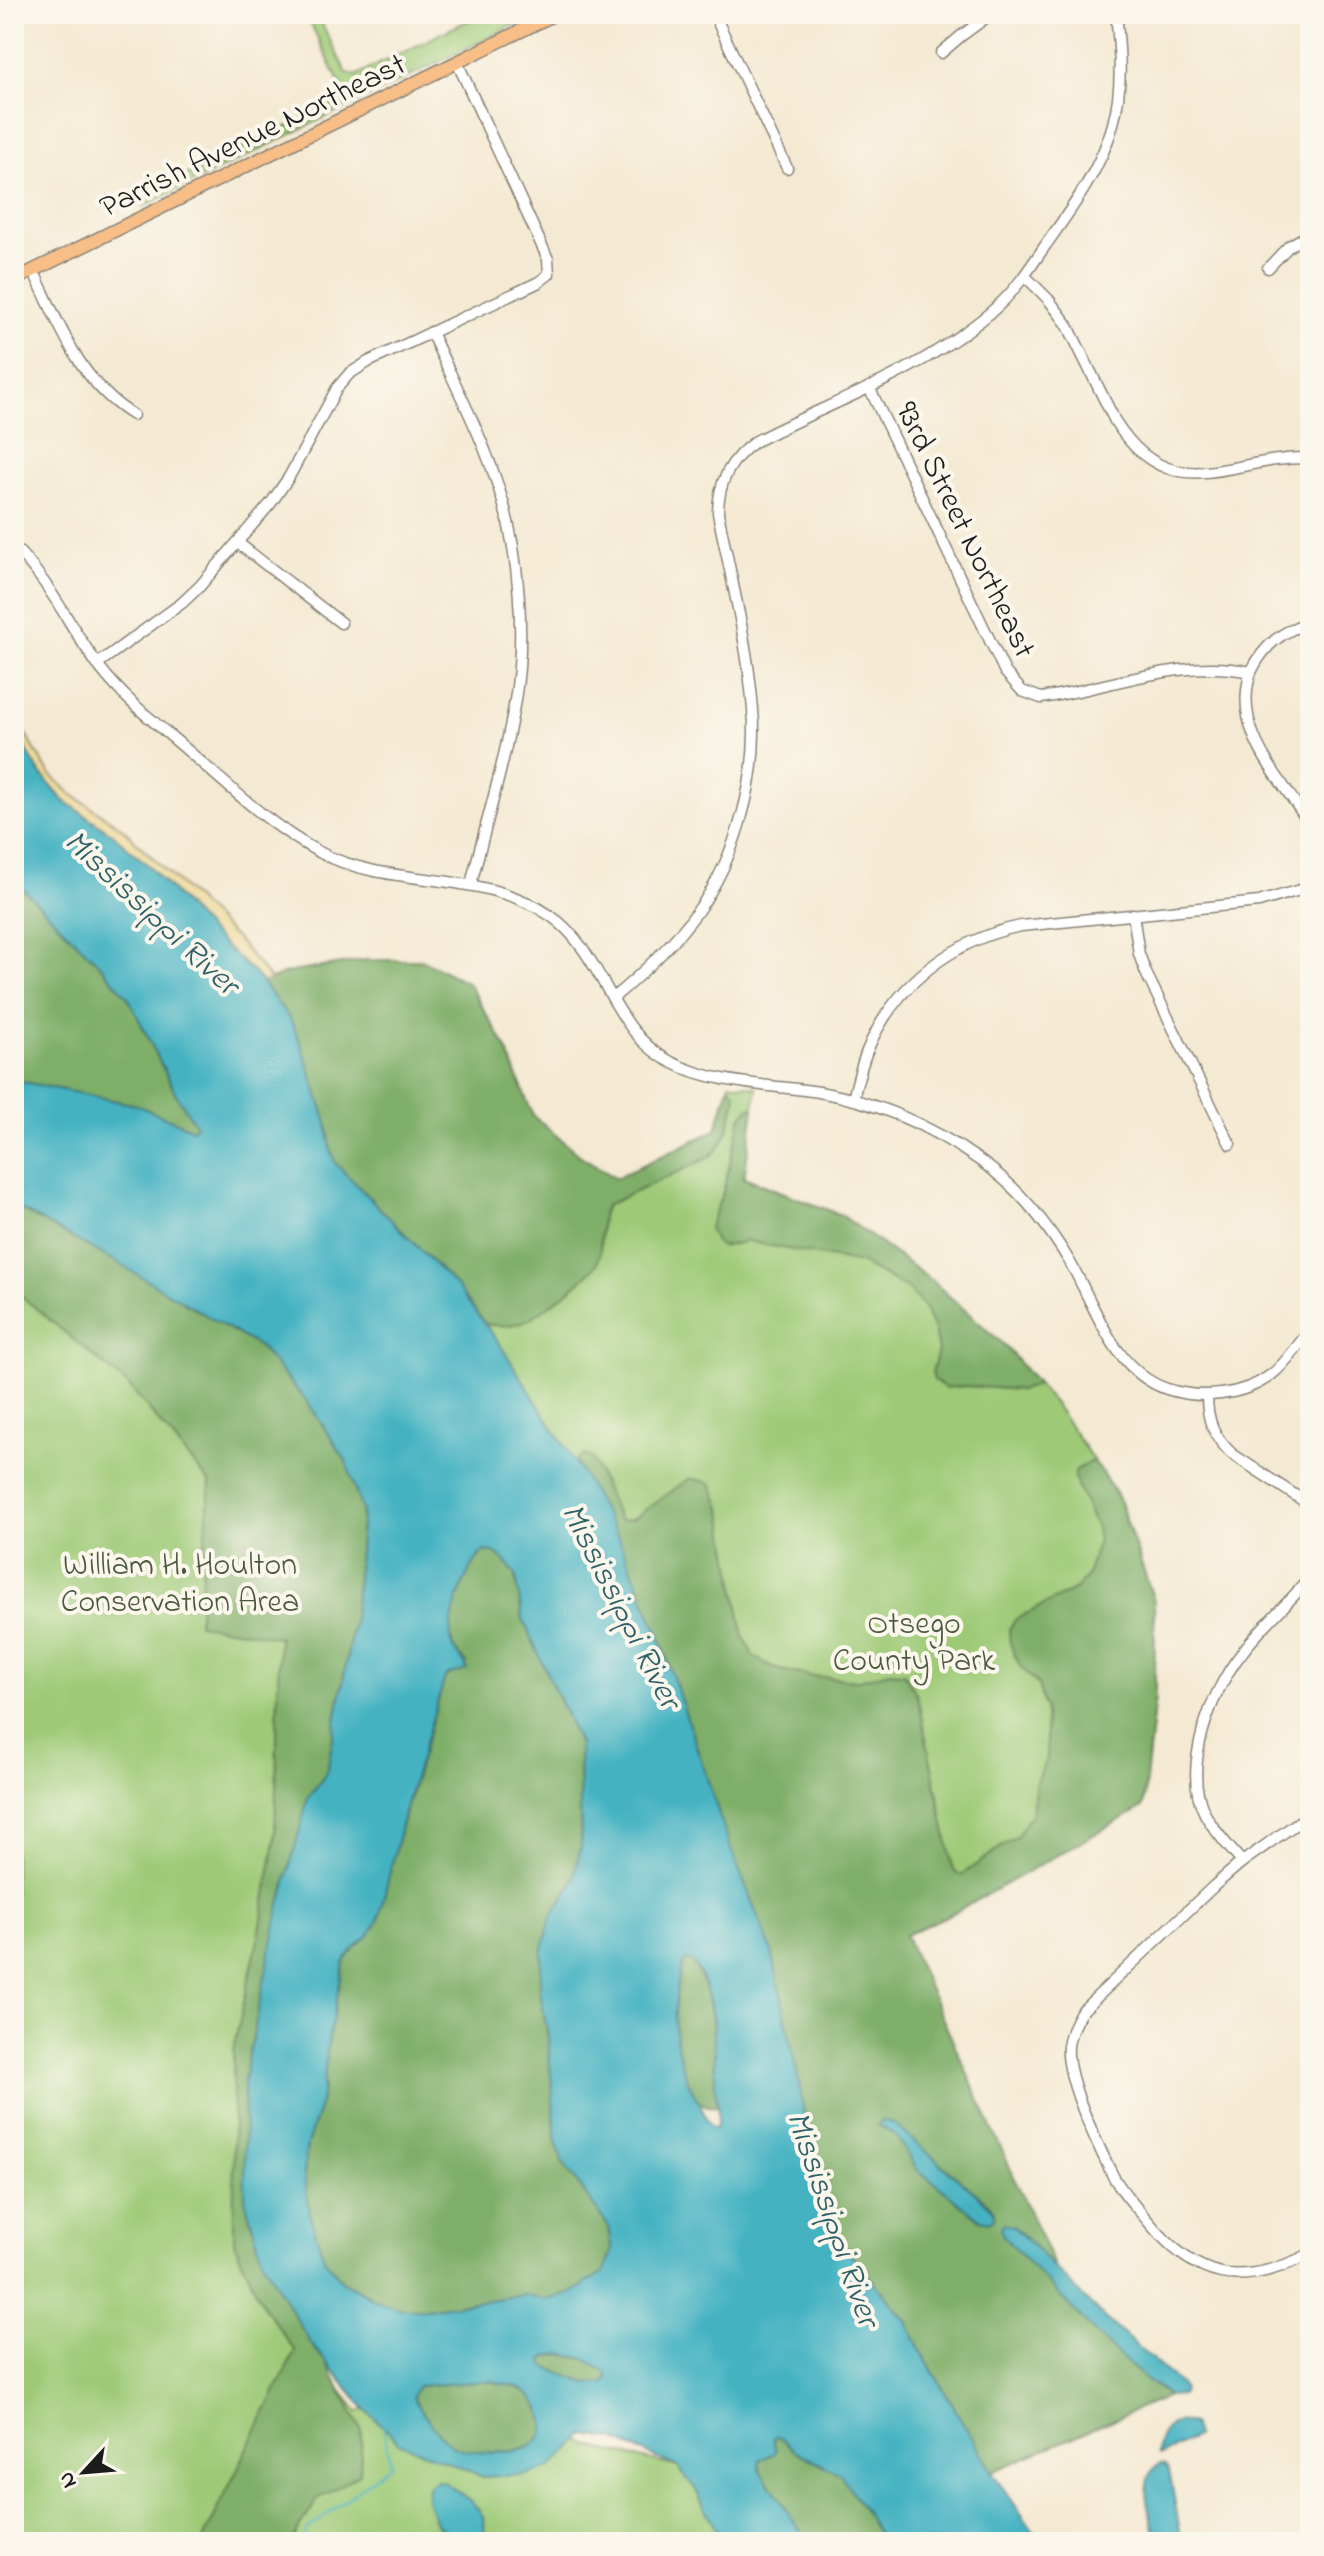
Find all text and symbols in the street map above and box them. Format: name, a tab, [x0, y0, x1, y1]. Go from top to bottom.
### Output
street label: Parrish Avenue Northeast	[92, 42, 415, 232]
street label: 93rd Street Northeast	[881, 394, 1046, 667]
water label: Mississippi River	[51, 819, 253, 1012]
water label: Mississippi River	[546, 1495, 695, 1722]
park label: William H. Houlton Conservation Area	[61, 1543, 299, 1627]
park label: Otsego County Park	[833, 1602, 996, 1686]
water label: Mississippi River	[771, 2105, 893, 2338]
north arrow	[44, 2432, 124, 2512]
text: N	[51, 2466, 86, 2493]

